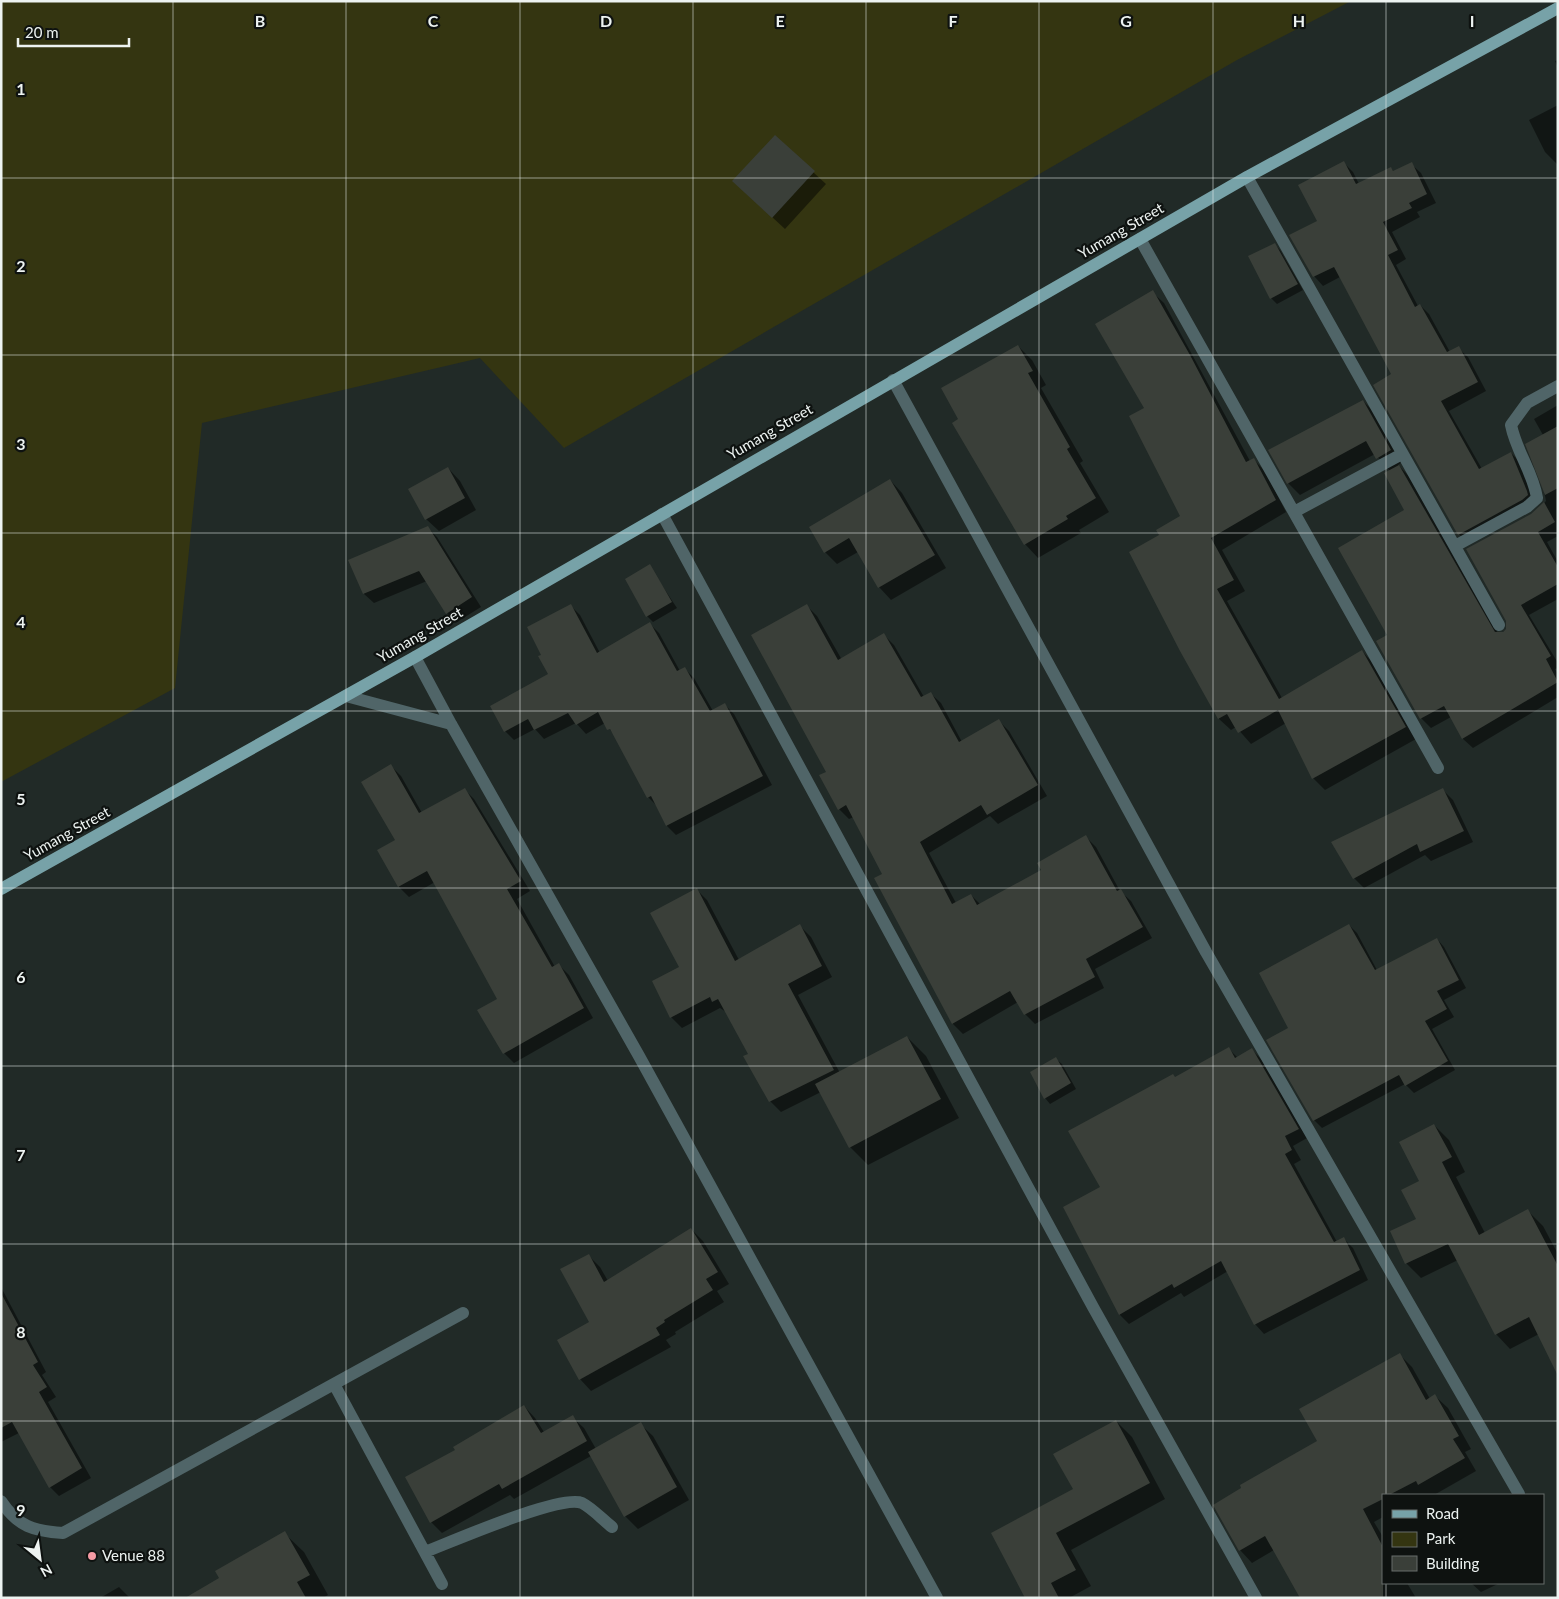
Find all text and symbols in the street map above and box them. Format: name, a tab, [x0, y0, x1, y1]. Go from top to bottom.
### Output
text: B	[255, 11, 265, 30]
text: C	[428, 11, 439, 30]
text: D	[600, 11, 612, 30]
text: E	[775, 11, 785, 30]
text: F	[948, 11, 958, 30]
text: G	[1120, 11, 1132, 30]
text: H	[1293, 11, 1305, 30]
text: I	[1470, 11, 1474, 30]
scale bar	[18, 15, 129, 47]
text: 20 m	[25, 23, 59, 41]
text: 1	[16, 79, 26, 98]
street label: Yumang Street	[1075, 198, 1167, 262]
text: 2	[16, 256, 26, 275]
street label: Yumang Street	[724, 399, 816, 463]
text: 3	[16, 434, 26, 453]
street label: Yumang Street	[374, 602, 466, 666]
text: 4	[16, 612, 26, 631]
text: 5	[16, 789, 26, 808]
street label: Yumang Street	[20, 802, 113, 864]
text: 6	[16, 967, 26, 986]
text: 7	[16, 1145, 26, 1164]
text: 8	[16, 1322, 26, 1341]
legend	[1382, 1494, 1544, 1584]
text: 9	[16, 1500, 26, 1519]
text: Road	[1426, 1504, 1459, 1522]
text: Park	[1426, 1529, 1456, 1547]
north arrow	[15, 1534, 65, 1584]
place label: Venue 88	[102, 1546, 165, 1564]
marker: Venue 88	[86, 1550, 98, 1562]
text: Building	[1426, 1554, 1479, 1572]
text: N	[38, 1561, 55, 1581]

